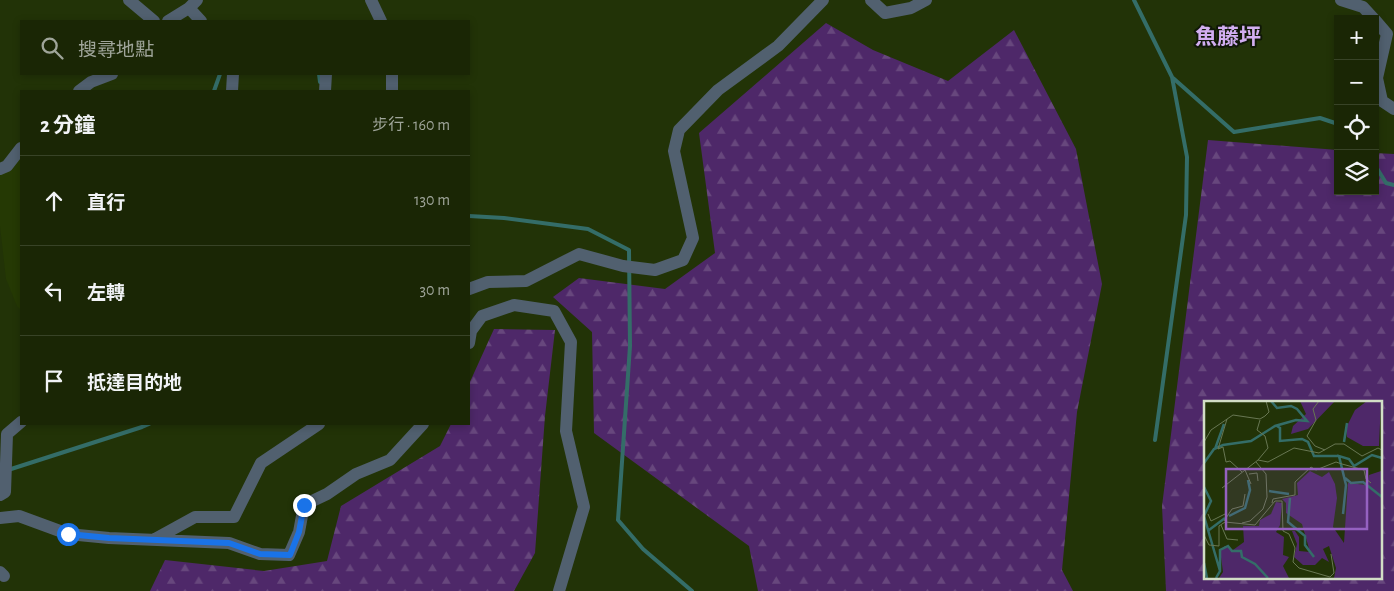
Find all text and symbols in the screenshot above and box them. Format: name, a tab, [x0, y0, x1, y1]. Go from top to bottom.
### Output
map controls	[1334, 15, 1379, 195]
button: +	[1334, 15, 1379, 60]
search box	[20, 20, 470, 75]
district label: 魚藤坪	[1195, 25, 1261, 48]
icon: search	[38, 34, 66, 62]
text: 搜尋地點	[78, 41, 154, 60]
button: −	[1334, 60, 1379, 105]
button: locate	[1334, 105, 1379, 150]
text: 2 分鐘	[40, 115, 95, 136]
text: 步行 · 160 m	[372, 117, 450, 133]
button: layers	[1334, 150, 1379, 195]
icon: ahead	[40, 187, 68, 215]
text: 130 m	[414, 192, 450, 208]
text: 直行	[87, 194, 125, 213]
icon: left	[40, 277, 68, 305]
text: 30 m	[420, 282, 450, 298]
text: 左轉	[87, 284, 125, 303]
icon: arrive	[40, 367, 68, 395]
text: 抵達目的地	[87, 374, 182, 393]
inset map	[1204, 401, 1382, 578]
route end	[293, 494, 316, 517]
route start	[57, 523, 80, 546]

